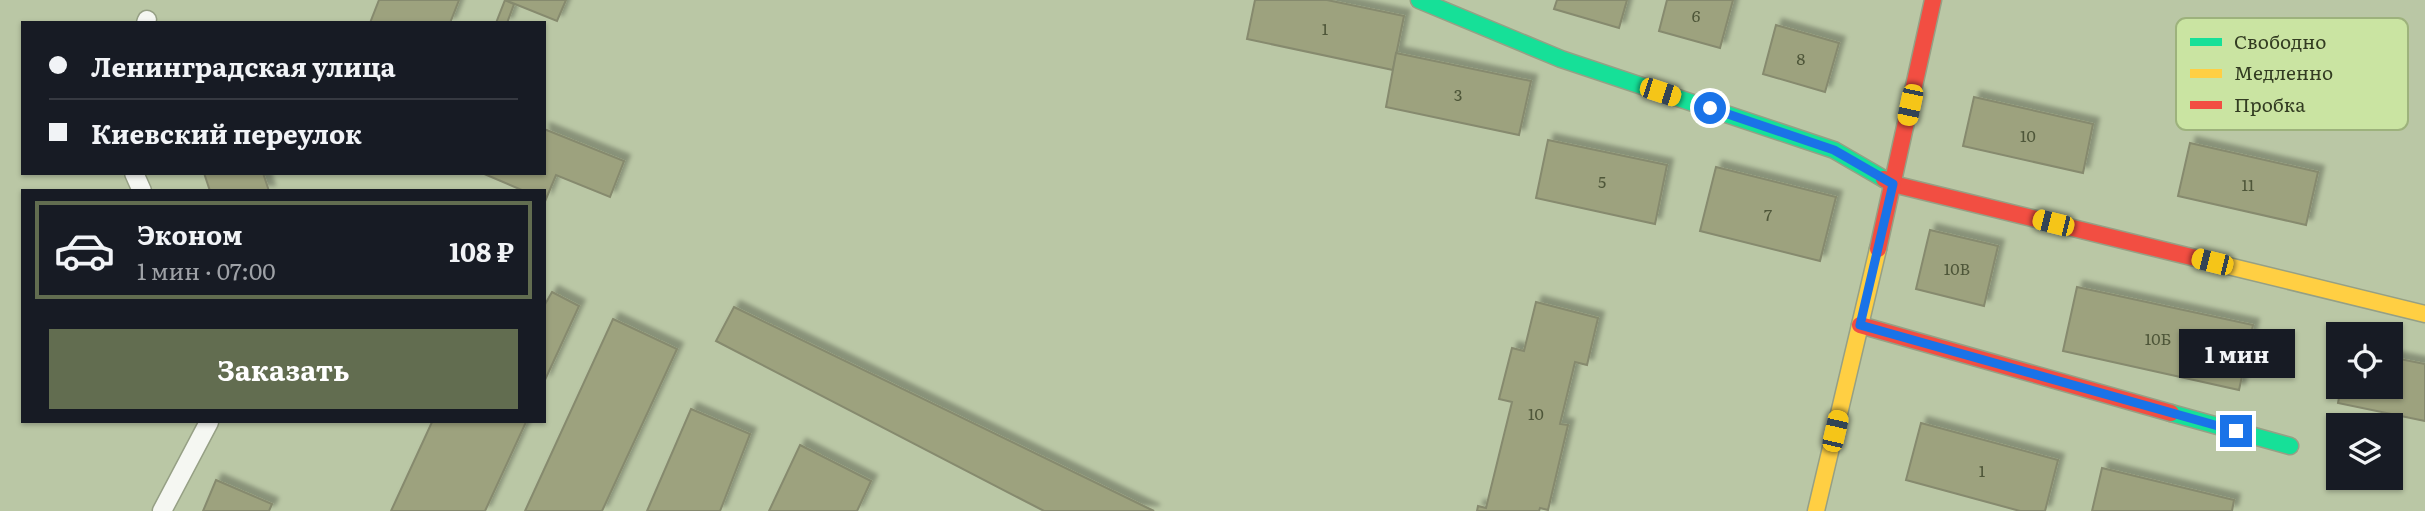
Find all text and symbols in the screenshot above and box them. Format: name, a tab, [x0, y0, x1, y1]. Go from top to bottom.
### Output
house number: 6	[1692, 3, 1701, 27]
house number: 1	[1322, 16, 1329, 40]
legend	[2176, 18, 2408, 130]
text: Свободно	[2234, 27, 2326, 55]
text: Ленинградская улица	[91, 46, 396, 85]
house number: 8	[1797, 46, 1806, 70]
text: Медленно	[2234, 58, 2333, 86]
car	[1637, 76, 1684, 108]
house number: 3	[1454, 82, 1462, 106]
car	[1896, 82, 1925, 128]
text: Пробка	[2234, 90, 2306, 118]
route start	[1694, 92, 1726, 124]
text: Киевский переулок	[91, 113, 362, 152]
house number: 10	[2020, 123, 2036, 147]
house number: 5	[1598, 169, 1606, 193]
house number: 11	[2241, 172, 2255, 196]
house number: 7	[1764, 202, 1772, 226]
car	[2031, 208, 2076, 238]
text: Эконом	[137, 214, 242, 253]
icon: car	[53, 219, 116, 282]
text: 108 ₽	[449, 231, 514, 270]
car	[2190, 247, 2235, 277]
text: 1 мин · 07:00	[137, 253, 276, 287]
house number: 10В	[1944, 256, 1970, 280]
map controls	[2326, 322, 2403, 490]
button: locate	[2326, 322, 2403, 399]
house number: 10Б	[2145, 326, 2171, 350]
button: Заказать	[49, 329, 518, 409]
callout: 1 мин	[2178, 330, 2294, 378]
text: 1 мин	[2205, 336, 2269, 370]
house number: 10	[1528, 401, 1544, 425]
car	[1821, 408, 1850, 454]
button: layers	[2326, 413, 2403, 490]
route end	[2220, 415, 2252, 447]
house number: 1	[1979, 458, 1986, 482]

